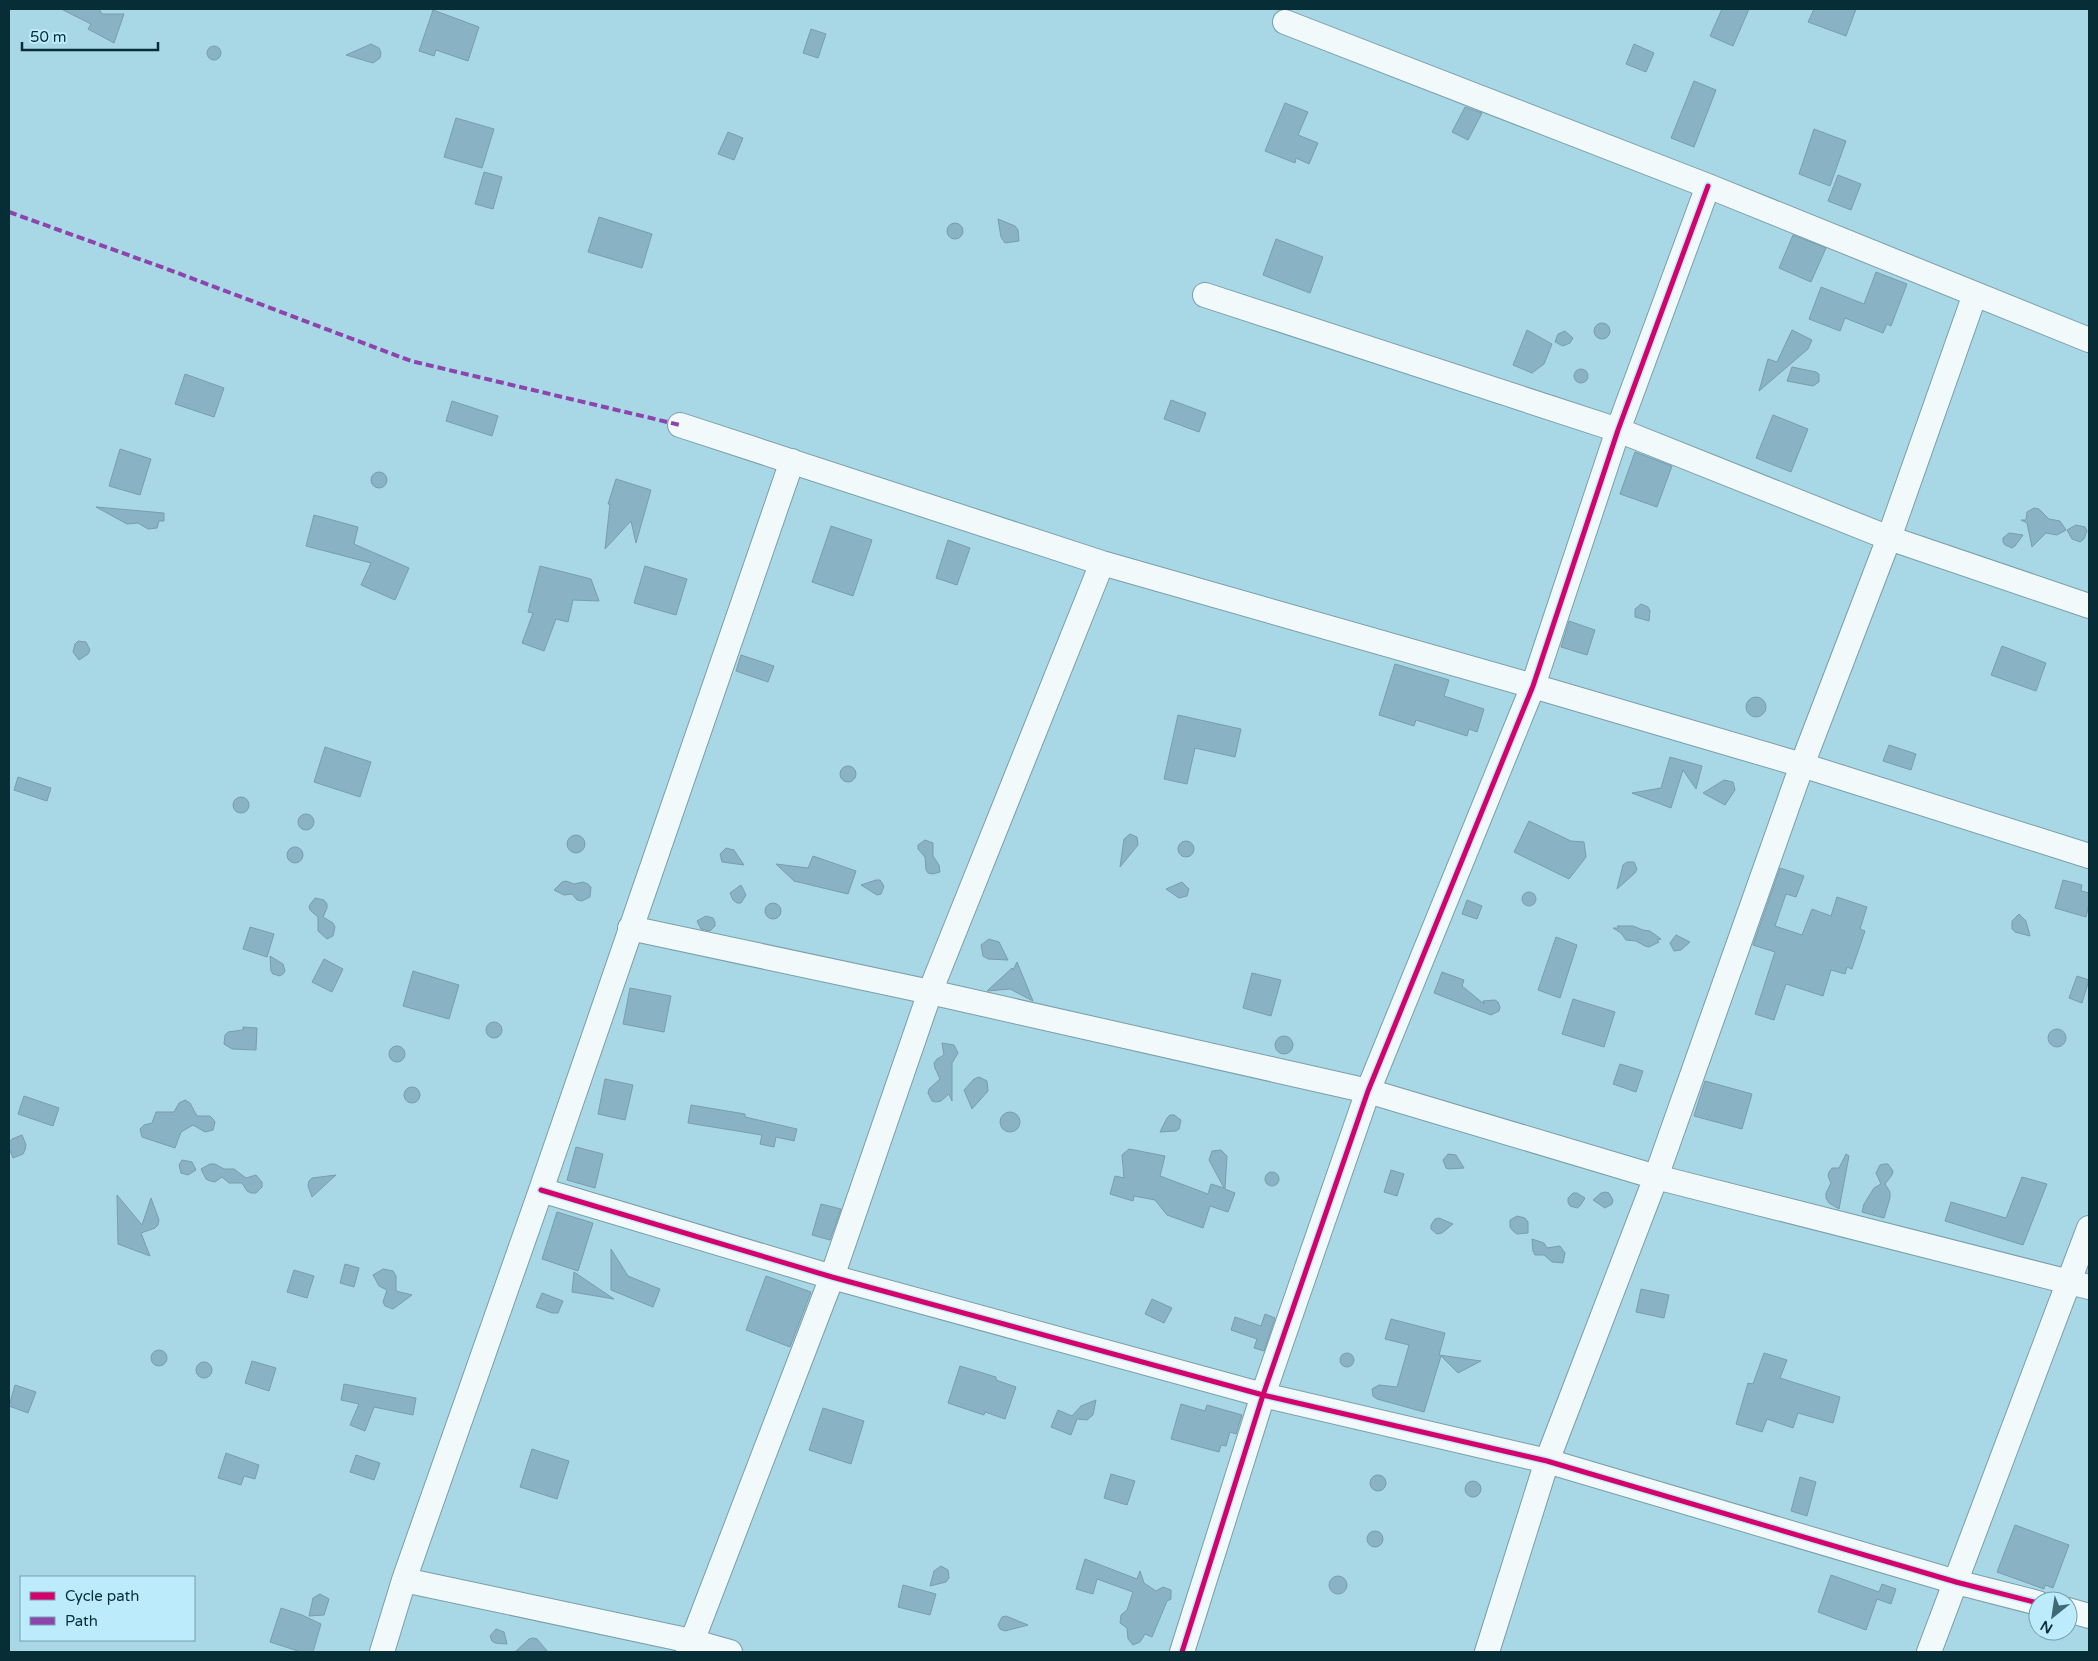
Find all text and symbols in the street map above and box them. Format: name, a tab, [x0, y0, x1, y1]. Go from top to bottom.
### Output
scale bar	[22, 20, 159, 52]
text: 50 m	[30, 28, 67, 46]
legend	[20, 1576, 195, 1641]
text: Cycle path	[65, 1587, 139, 1605]
north arrow	[2028, 1591, 2078, 1641]
text: Path	[65, 1612, 98, 1630]
text: N	[2038, 1617, 2056, 1637]

